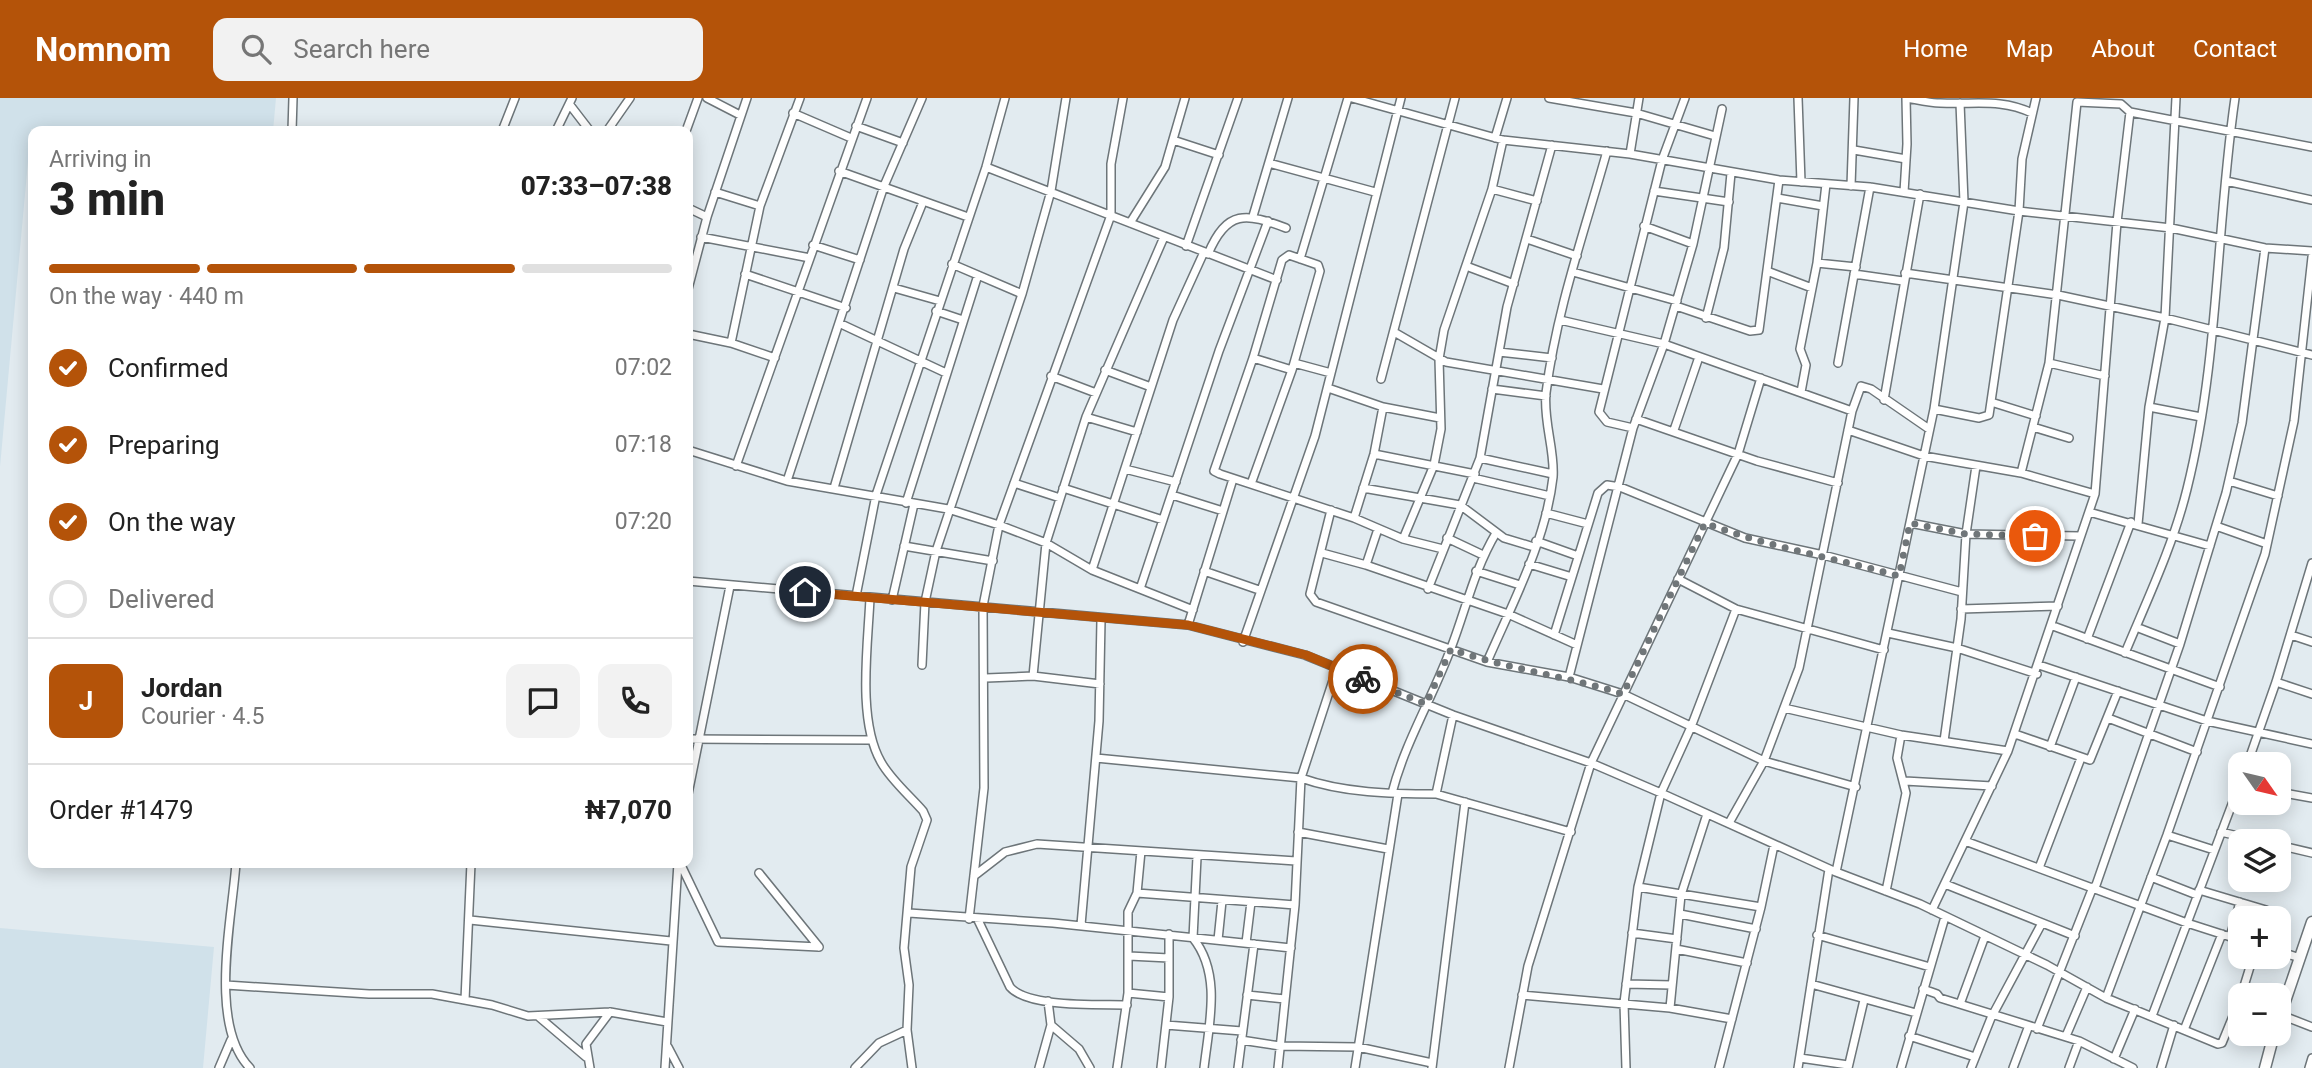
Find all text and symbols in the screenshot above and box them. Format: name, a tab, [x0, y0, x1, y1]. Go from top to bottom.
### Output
search box	[213, 18, 703, 81]
text: Nomnom	[35, 30, 171, 69]
icon: search	[237, 30, 275, 68]
text: Search here	[293, 34, 430, 64]
text: Home	[1903, 35, 1968, 63]
text: Map	[2006, 35, 2053, 63]
text: About	[2091, 35, 2155, 63]
text: Contact	[2193, 35, 2277, 63]
text: Arriving in	[49, 146, 152, 173]
text: 07:33–07:38	[521, 171, 672, 201]
text: 3 min	[49, 172, 165, 226]
text: On the way · 440 m	[49, 283, 244, 310]
icon: check	[49, 349, 87, 387]
text: Confirmed	[108, 353, 229, 383]
text: 07:02	[615, 354, 672, 381]
icon: check	[49, 426, 87, 464]
text: Preparing	[108, 430, 220, 460]
text: 07:18	[615, 431, 672, 458]
icon: check	[49, 503, 87, 541]
pin	[2005, 506, 2065, 566]
text: On the way	[108, 507, 236, 537]
text: 07:20	[615, 508, 672, 535]
icon: bag	[2016, 517, 2054, 555]
pin	[775, 562, 835, 622]
icon: home	[786, 573, 824, 611]
text: Delivered	[108, 584, 215, 614]
courier	[1328, 644, 1398, 714]
icon: bike	[1344, 660, 1382, 698]
button: chat	[506, 664, 580, 738]
button: phone	[598, 664, 672, 738]
text: Jordan	[141, 673, 223, 703]
text: J	[79, 686, 93, 716]
text: Courier · 4.5	[141, 703, 264, 730]
north arrow	[2228, 752, 2291, 816]
map controls	[2228, 752, 2291, 1046]
text: Order #1479	[49, 795, 194, 825]
text: ₦7,070	[585, 795, 672, 825]
button: layers	[2228, 829, 2291, 892]
button: +	[2228, 906, 2291, 969]
button: −	[2228, 983, 2291, 1046]

